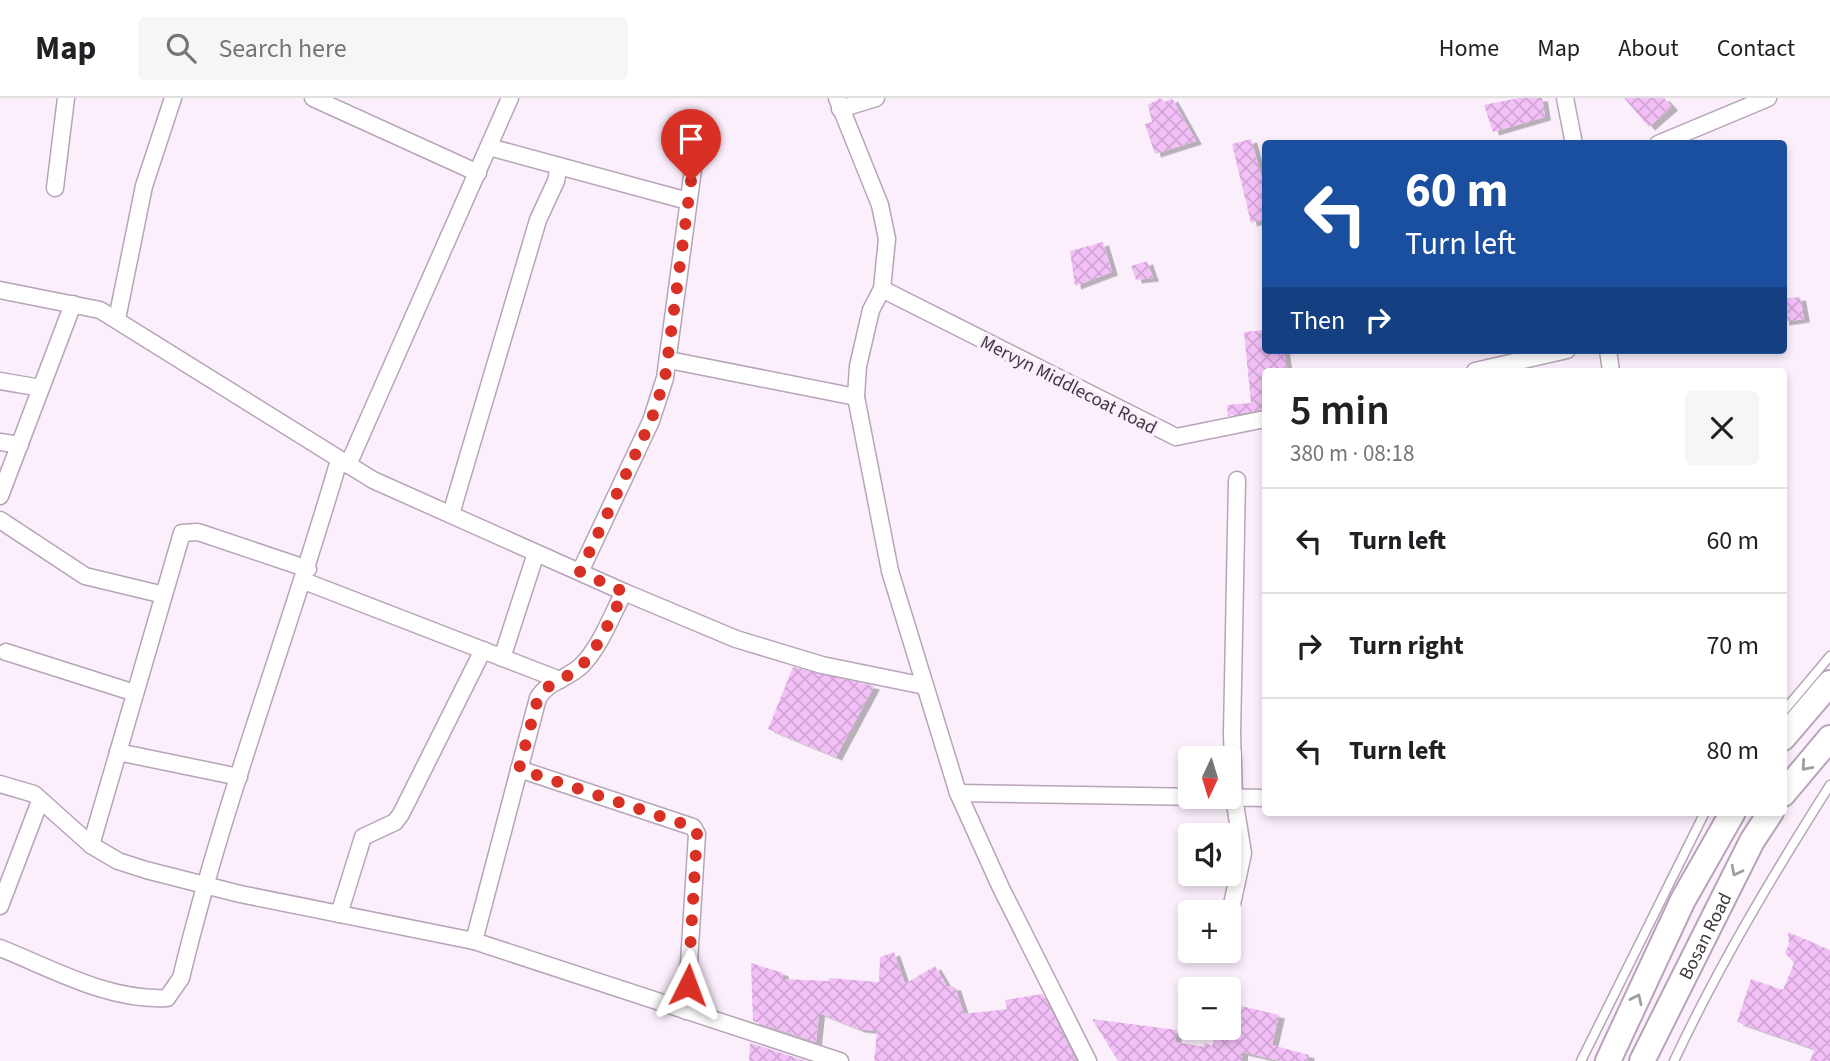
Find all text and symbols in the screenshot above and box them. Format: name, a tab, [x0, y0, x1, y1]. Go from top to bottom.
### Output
search box	[138, 17, 628, 80]
text: Map	[35, 25, 96, 72]
icon: search	[162, 29, 200, 67]
text: Search here	[218, 30, 347, 67]
text: Home	[1439, 31, 1499, 66]
text: Map	[1537, 31, 1580, 66]
text: About	[1618, 31, 1679, 66]
text: Contact	[1717, 31, 1795, 66]
pin	[661, 109, 721, 181]
icon: arrive	[672, 120, 710, 158]
text: 60 m	[1405, 156, 1509, 226]
icon: left	[1290, 168, 1381, 259]
text: Turn left	[1405, 221, 1516, 267]
icon: right	[1359, 301, 1397, 339]
text: Then	[1290, 302, 1345, 339]
street label: Mervyn Middlecoat Road	[975, 329, 1161, 442]
text: 5 min	[1290, 381, 1390, 441]
button: close	[1685, 391, 1759, 465]
text: 380 m · 08:18	[1290, 437, 1414, 470]
icon: left	[1290, 522, 1328, 560]
text: Turn left	[1349, 522, 1446, 559]
text: 60 m	[1706, 522, 1759, 559]
icon: right	[1290, 627, 1328, 665]
text: Turn right	[1349, 627, 1464, 664]
text: 70 m	[1706, 627, 1759, 664]
icon: left	[1290, 732, 1328, 770]
text: Turn left	[1349, 732, 1446, 769]
text: 80 m	[1706, 732, 1759, 769]
north arrow	[1178, 746, 1241, 808]
map controls	[1178, 746, 1241, 1040]
one-way arrow	[1802, 758, 1815, 771]
button: sound	[1178, 823, 1241, 886]
one-way arrow	[1731, 863, 1745, 876]
street label: Bosan Road	[1673, 888, 1739, 985]
button: +	[1178, 900, 1241, 963]
position arrow	[651, 948, 725, 1022]
button: −	[1178, 977, 1241, 1040]
one-way arrow	[1629, 994, 1643, 1006]

